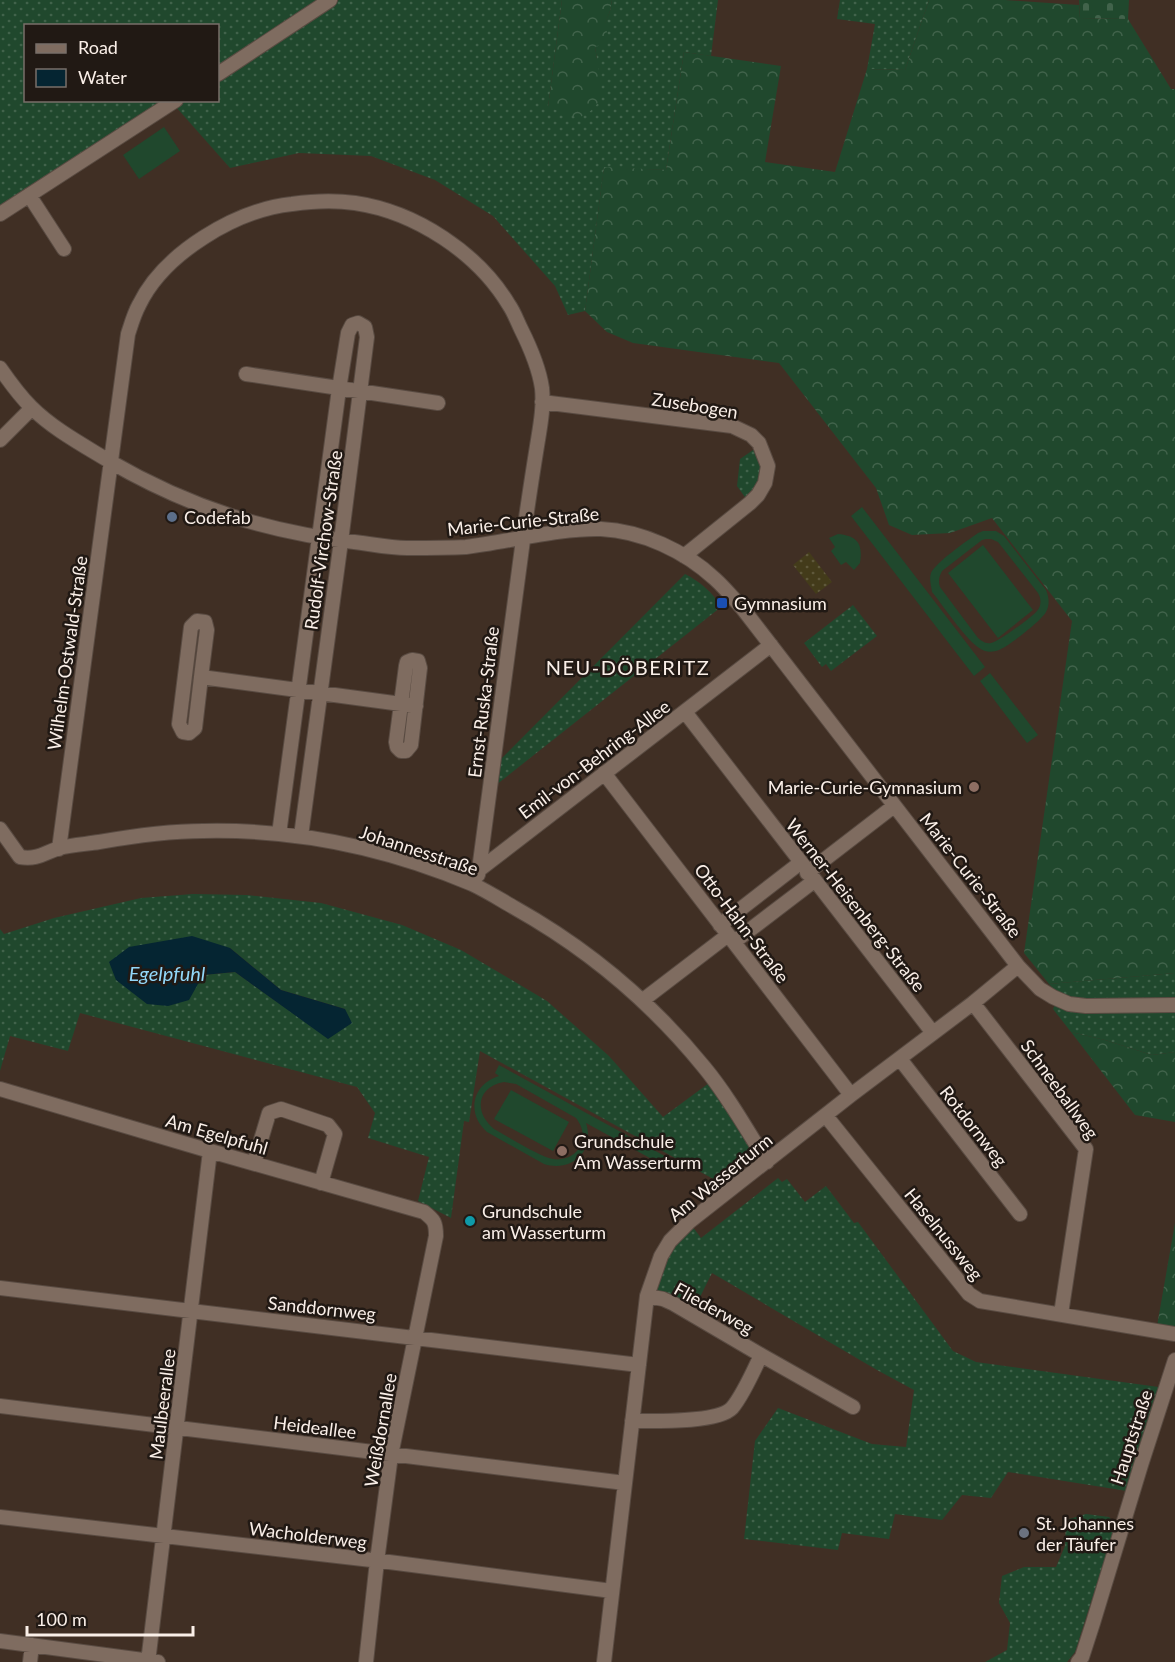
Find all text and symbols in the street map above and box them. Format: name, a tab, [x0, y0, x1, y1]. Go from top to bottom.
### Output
legend	[24, 24, 219, 102]
text: Road	[78, 36, 118, 58]
text: Water	[78, 66, 127, 88]
street label: Zusebogen	[650, 387, 740, 423]
street label: Rudolf-Virchow-Straße	[300, 449, 346, 631]
street label: Marie-Curie-Straße	[446, 502, 600, 540]
place label: Codefab	[184, 506, 251, 528]
marker: Codefab	[165, 510, 179, 524]
street label: Wilhelm-Ostwald-Straße	[42, 554, 92, 752]
place label: Gymnasium	[734, 592, 827, 614]
marker: Gymnasium	[715, 596, 729, 610]
street label: Ernst-Ruska-Straße	[463, 625, 503, 779]
district label: NEU-DÖBERITZ	[546, 655, 710, 679]
street label: Emil-von-Behring-Allee	[514, 695, 674, 823]
place label: Marie-Curie-Gymnasium	[768, 776, 962, 798]
marker: Marie-Curie-Gymnasium	[967, 780, 981, 794]
street label: Marie-Curie-Straße	[915, 808, 1027, 942]
street label: Werner-Heisenberg-Straße	[782, 814, 930, 996]
street label: Johannesstraße	[357, 820, 481, 880]
street label: Otto-Hahn-Straße	[690, 859, 794, 987]
water label: Egelpfuhl	[129, 961, 206, 985]
street label: Schneeballweg	[1016, 1035, 1104, 1143]
street label: Rotdornweg	[936, 1081, 1012, 1171]
street label: Am Egelpfuhl	[163, 1109, 271, 1159]
street label: Am Wasserturm	[664, 1128, 776, 1226]
place label: Grundschule Am Wasserturm	[574, 1130, 701, 1173]
marker: Grundschule Am Wasserturm	[555, 1144, 569, 1158]
street label: Haselnussweg	[900, 1183, 988, 1285]
place label: Grundschule am Wasserturm	[482, 1200, 606, 1243]
marker: Grundschule am Wasserturm	[463, 1214, 477, 1228]
street label: Fliederweg	[671, 1277, 757, 1339]
street label: Sanddornweg	[267, 1291, 377, 1325]
street label: Maulbeerallee	[144, 1347, 180, 1461]
street label: Weißdornallee	[359, 1371, 401, 1489]
street label: Hauptstraße	[1105, 1387, 1157, 1487]
street label: Heideallee	[272, 1411, 358, 1443]
place label: St. Johannes der Täufer	[1036, 1512, 1134, 1555]
street label: Wacholderweg	[248, 1517, 368, 1553]
marker: St. Johannes der Täufer	[1017, 1526, 1031, 1540]
scale bar	[27, 1599, 194, 1637]
text: 100 m	[36, 1608, 87, 1630]

